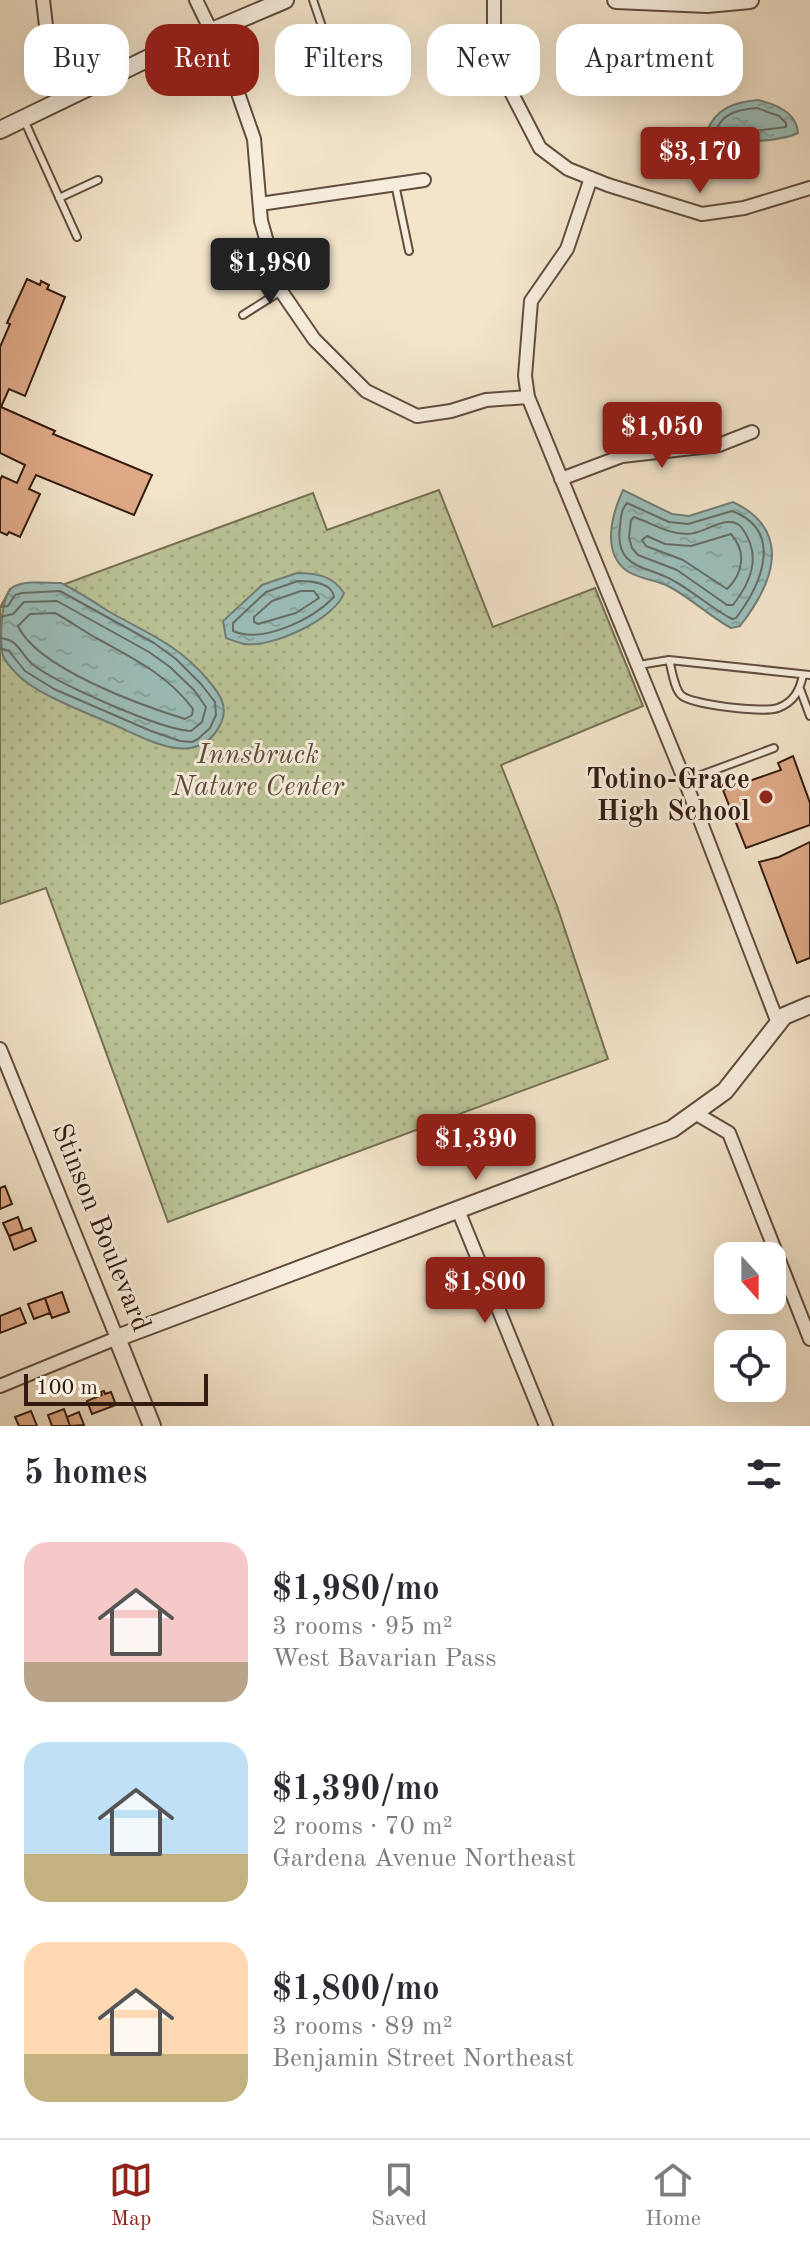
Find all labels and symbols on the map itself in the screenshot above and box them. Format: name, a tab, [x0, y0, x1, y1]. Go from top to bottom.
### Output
pin: $3,170	[635, 127, 765, 195]
pin: $1,980	[205, 238, 335, 306]
pin: $1,050	[597, 402, 727, 470]
park label: Innsbruck Nature Center	[171, 742, 345, 802]
place label: Totino-Grace High School	[586, 767, 750, 827]
marker: Totino-Grace High School	[757, 788, 775, 806]
pin: $1,390	[411, 1114, 541, 1182]
street label: Stinson Boulevard	[46, 1120, 154, 1336]
north arrow	[714, 1242, 786, 1314]
pin: $1,800	[420, 1257, 550, 1325]
scale bar	[24, 1370, 208, 1406]

